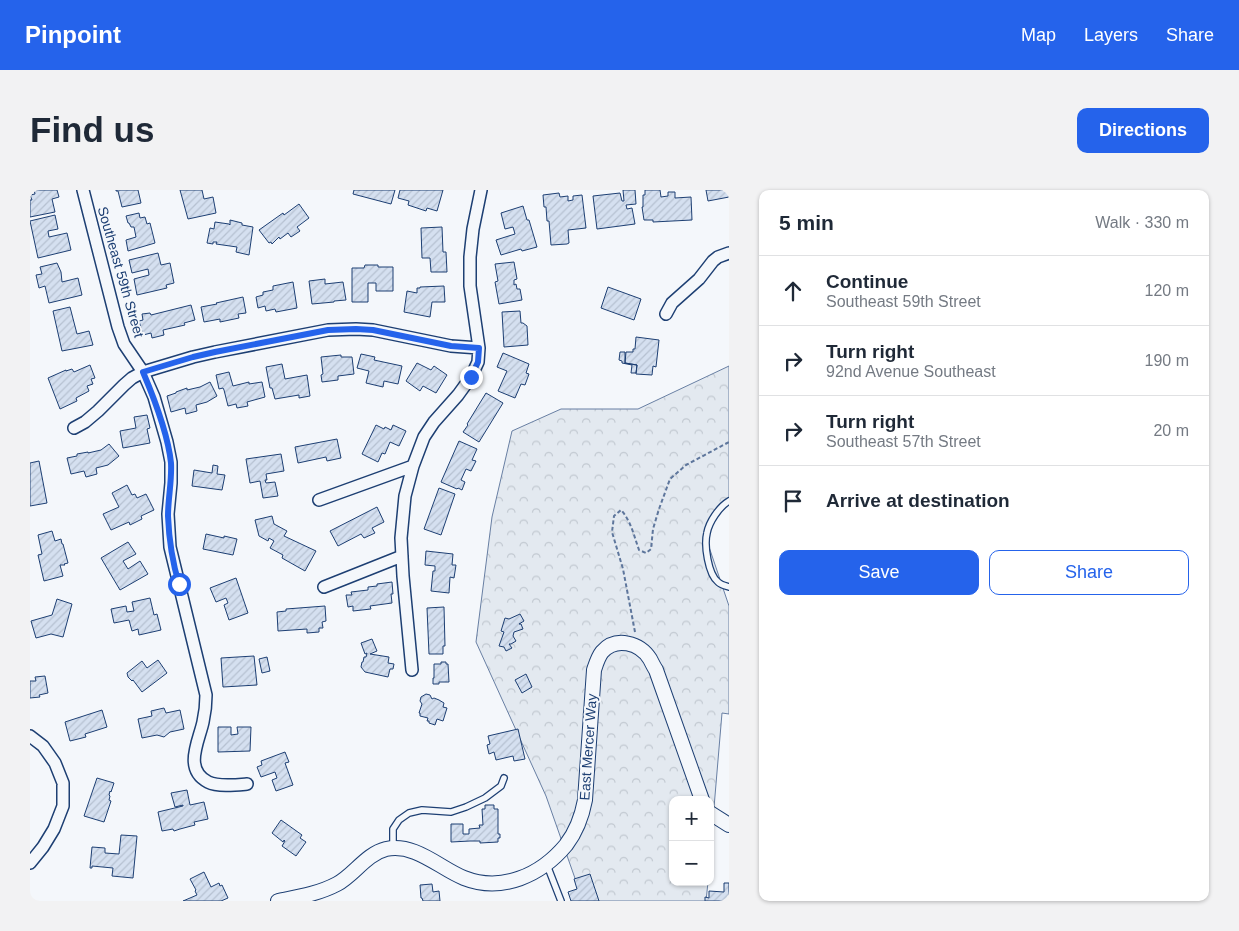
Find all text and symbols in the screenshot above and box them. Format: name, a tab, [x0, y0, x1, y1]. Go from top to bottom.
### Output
text: Pinpoint	[25, 21, 121, 48]
text: Map	[1021, 25, 1056, 45]
text: Layers	[1084, 25, 1138, 45]
text: Share	[1166, 25, 1214, 45]
button: Directions	[1077, 108, 1209, 153]
text: Find us	[30, 110, 154, 149]
street label: Southeast 59th Street	[95, 205, 147, 339]
text: 5 min	[779, 211, 834, 234]
text: Walk · 330 m	[1095, 214, 1189, 231]
text: Continue	[826, 271, 908, 292]
icon: ahead	[779, 277, 807, 305]
text: 120 m	[1145, 282, 1189, 299]
text: Southeast 59th Street	[826, 293, 981, 310]
text: Turn right	[826, 341, 914, 362]
icon: right	[779, 347, 807, 375]
text: 190 m	[1145, 352, 1189, 369]
text: 92nd Avenue Southeast	[826, 363, 996, 380]
route end	[460, 366, 483, 389]
text: Turn right	[826, 411, 914, 432]
icon: right	[779, 417, 807, 445]
text: 20 m	[1153, 422, 1189, 439]
text: Southeast 57th Street	[826, 433, 981, 450]
icon: arrive	[779, 487, 807, 515]
text: Arrive at destination	[826, 490, 1010, 511]
button: Save	[779, 550, 979, 595]
button: Share	[989, 550, 1189, 595]
route start	[168, 573, 191, 596]
street label: East Mercer Way	[576, 693, 600, 801]
map controls	[669, 796, 714, 886]
button: +	[669, 796, 714, 841]
button: −	[669, 841, 714, 886]

